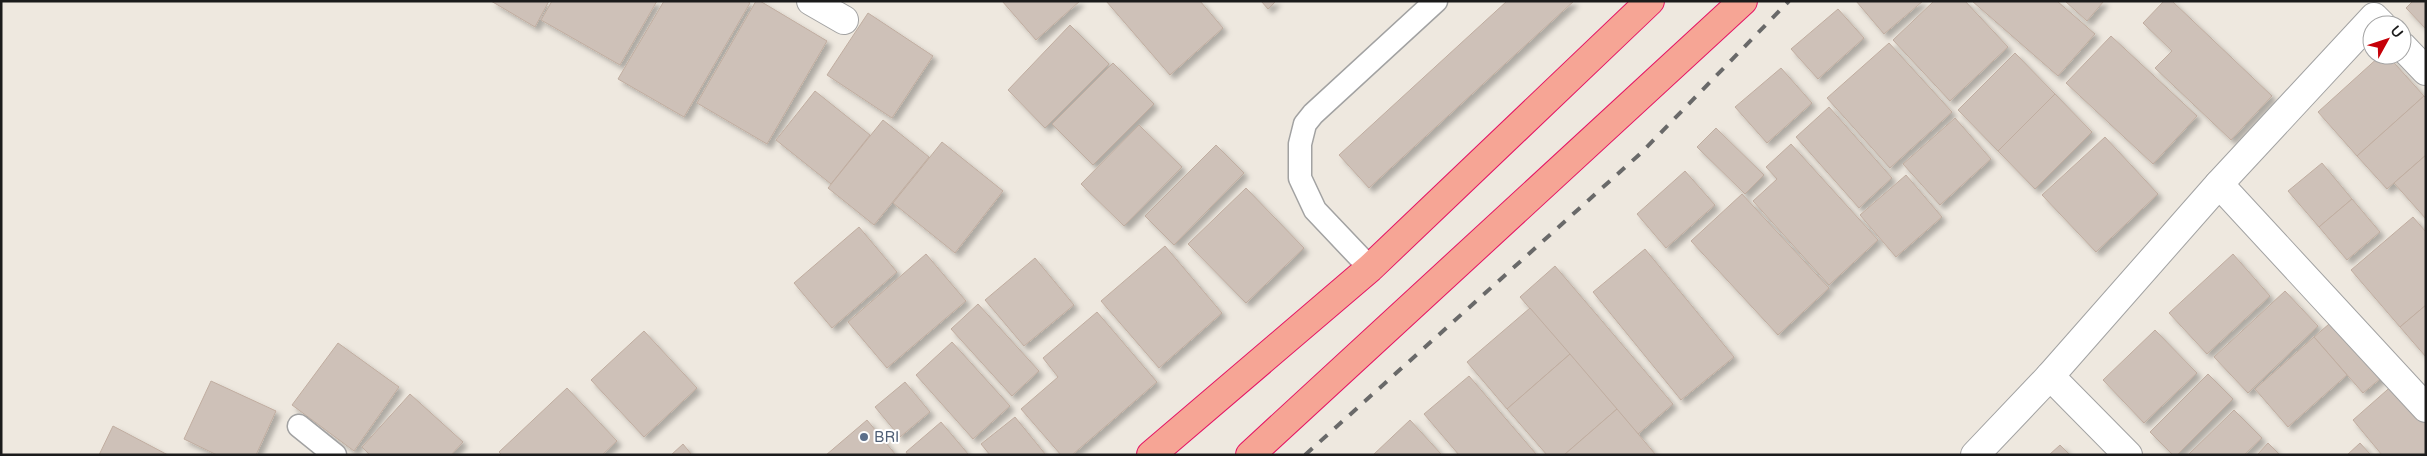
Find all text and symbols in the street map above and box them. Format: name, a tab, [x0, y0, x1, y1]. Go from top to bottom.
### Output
north arrow	[2362, 15, 2412, 65]
text: U	[2387, 22, 2407, 41]
place label: BRI	[874, 428, 899, 446]
marker: BRI	[858, 431, 870, 443]

